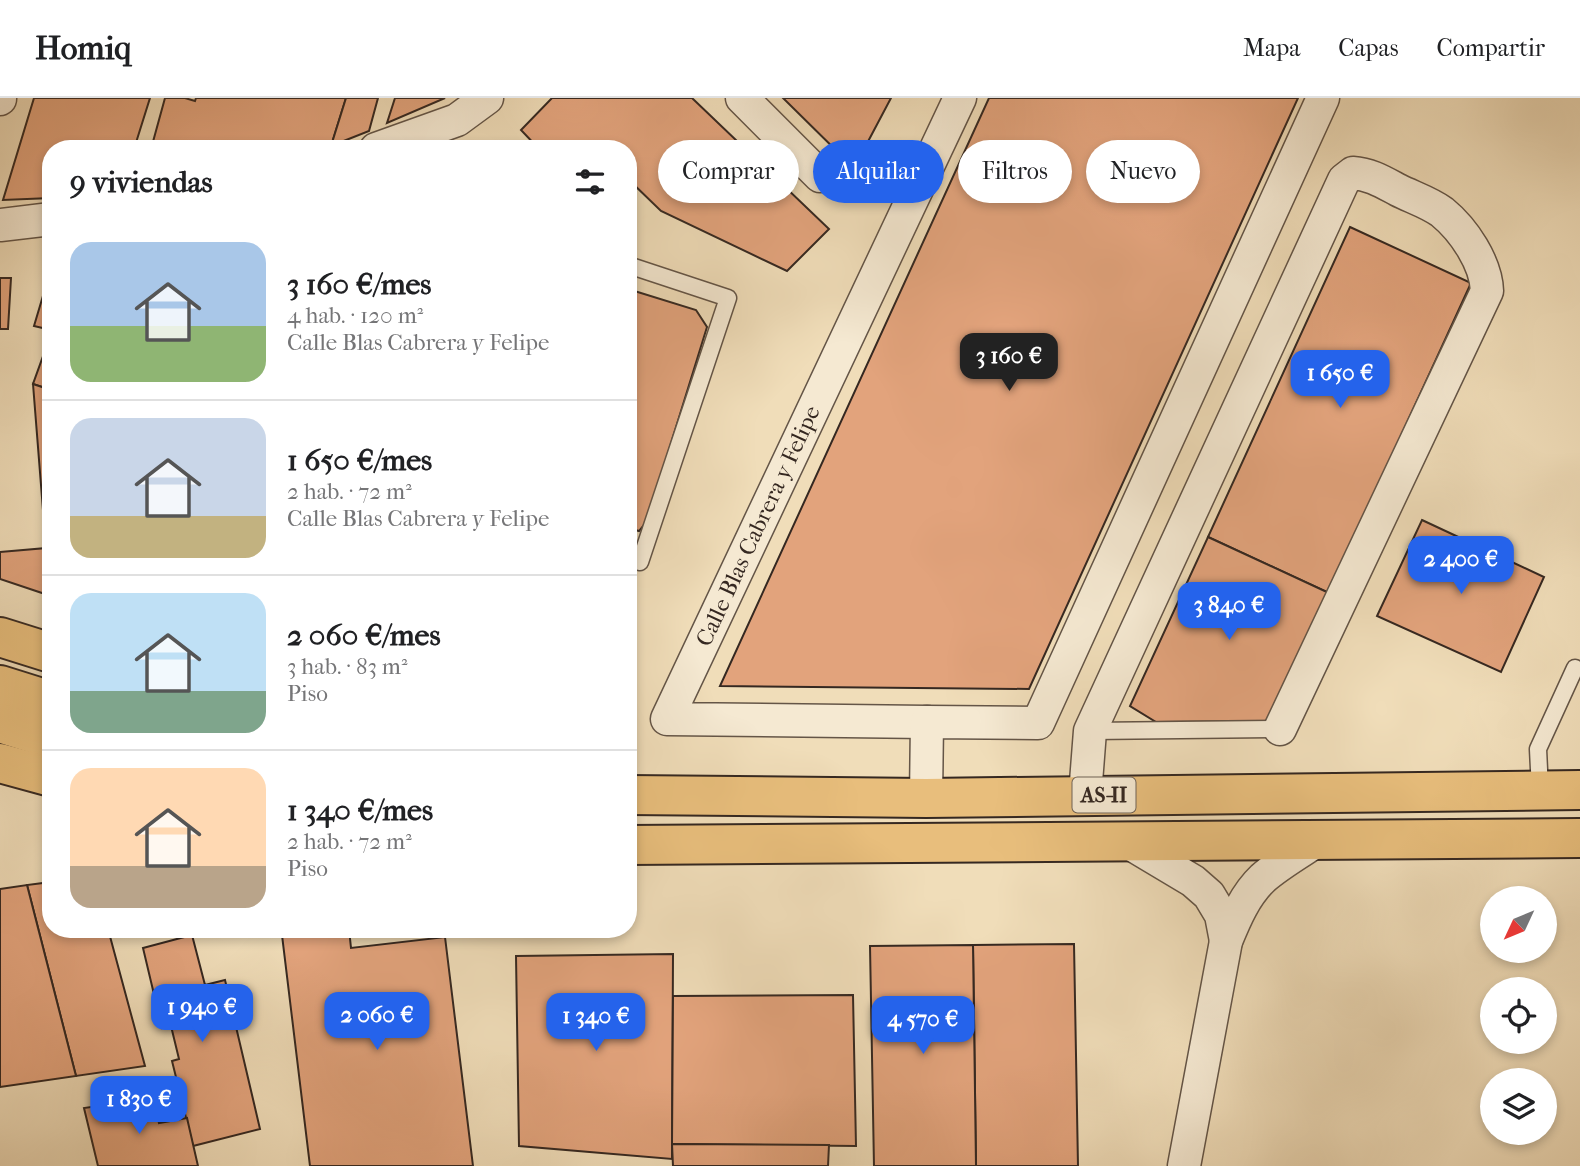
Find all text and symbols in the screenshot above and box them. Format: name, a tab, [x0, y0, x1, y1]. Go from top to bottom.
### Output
text: Homiq	[35, 29, 131, 68]
text: Mapa	[1243, 34, 1300, 62]
text: Capas	[1338, 34, 1399, 62]
text: Compartir	[1437, 34, 1545, 62]
chip: Comprar	[658, 140, 799, 203]
chip: Alquilar	[813, 140, 944, 203]
chip: Filtros	[958, 140, 1072, 203]
chip: Nuevo	[1086, 140, 1200, 203]
icon: filters	[571, 163, 609, 201]
text: 9 viviendas	[70, 165, 213, 200]
text: 3 160 €/mes	[287, 267, 431, 302]
icon: home	[126, 270, 210, 354]
text: 4 hab. · 120 m²	[287, 302, 423, 329]
text: Calle Blas Cabrera y Felipe	[287, 329, 549, 356]
pin: 3 160 €	[944, 334, 1074, 393]
text: 3 160 €	[976, 342, 1042, 369]
pin: 1 650 €	[1275, 350, 1405, 410]
text: 1 650 €	[1307, 359, 1373, 386]
street label: Calle Blas Cabrera y Felipe	[690, 401, 826, 651]
text: 1 650 €/mes	[287, 443, 432, 478]
icon: home	[126, 446, 210, 530]
text: 2 hab. · 72 m²	[287, 478, 412, 505]
text: Calle Blas Cabrera y Felipe	[287, 505, 549, 532]
pin: 2 400 €	[1396, 536, 1526, 596]
text: 2 400 €	[1424, 545, 1498, 572]
pin: 3 840 €	[1164, 582, 1294, 642]
text: 3 840 €	[1194, 591, 1264, 618]
text: 2 060 €/mes	[287, 618, 441, 653]
icon: home	[126, 621, 210, 705]
text: 3 hab. · 83 m²	[287, 653, 407, 680]
text: Piso	[287, 680, 328, 707]
road number: AS-II	[1072, 778, 1136, 812]
text: 1 340 €/mes	[287, 793, 433, 828]
icon: home	[126, 796, 210, 880]
text: 2 hab. · 72 m²	[287, 828, 412, 855]
text: Piso	[287, 855, 328, 882]
north arrow	[1480, 886, 1558, 962]
map controls	[1480, 886, 1557, 1145]
button: locate	[1480, 977, 1557, 1054]
pin: 1 940 €	[137, 984, 267, 1044]
pin: 2 060 €	[312, 992, 442, 1052]
text: 1 940 €	[167, 993, 237, 1020]
pin: 1 340 €	[531, 993, 661, 1053]
pin: 4 570 €	[858, 996, 988, 1056]
text: 2 060 €	[340, 1001, 414, 1028]
text: 1 340 €	[562, 1002, 630, 1029]
text: 4 570 €	[888, 1005, 958, 1032]
button: layers	[1480, 1068, 1557, 1145]
pin: 1 830 €	[74, 1076, 204, 1136]
text: 1 830 €	[106, 1085, 172, 1112]

